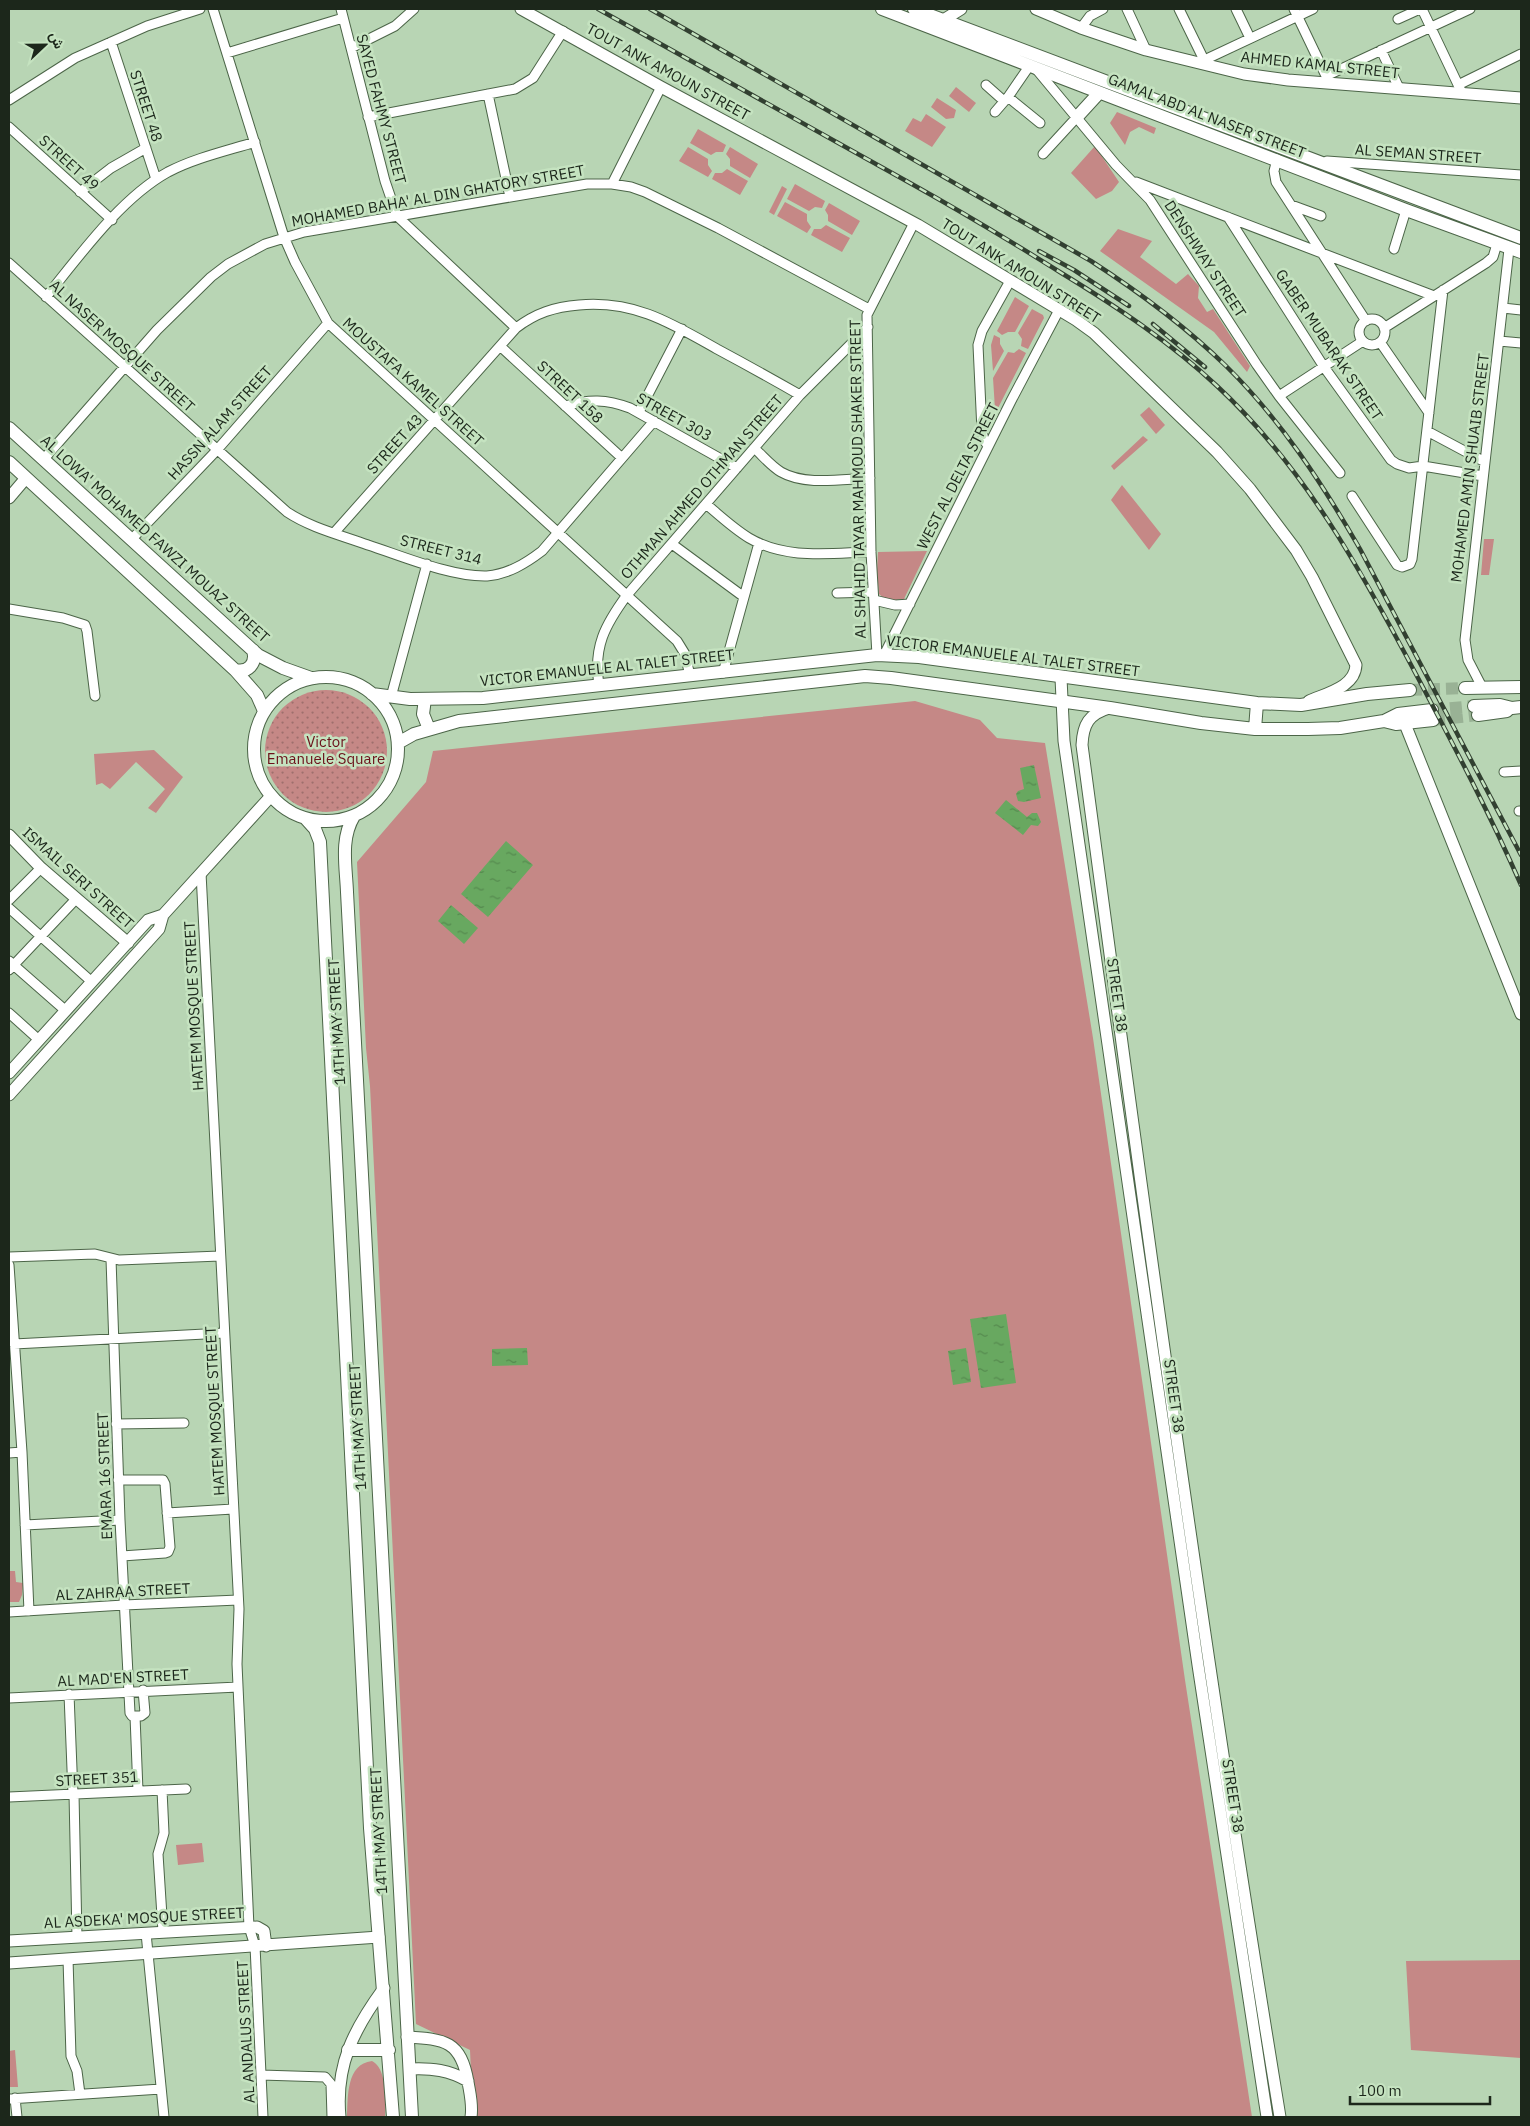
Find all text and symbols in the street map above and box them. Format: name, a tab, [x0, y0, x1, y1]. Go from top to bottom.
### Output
street label: TOUT ANK AMOUN STREET	[583, 19, 754, 125]
north arrow	[20, 20, 70, 70]
text: ش	[46, 29, 69, 51]
street label: SAYED FAHMY STREET	[352, 32, 411, 186]
street label: AHMED KAMAL STREET	[1240, 47, 1401, 82]
street label: STREET 48	[126, 68, 167, 144]
street label: GAMAL ABD AL NASER STREET	[1106, 69, 1309, 162]
street label: STREET 49	[35, 131, 103, 195]
street label: AL SEMAN STREET	[1354, 140, 1482, 167]
street label: MOHAMED BAHA' AL DIN GHATORY STREET	[290, 160, 586, 231]
street label: DENSHWAY STREET	[1160, 197, 1251, 321]
street label: TOUT ANK AMOUN STREET	[938, 214, 1105, 328]
street label: GABER MUBARAK STREET	[1272, 265, 1387, 424]
street label: AL NASER MOSQUE STREET	[46, 275, 199, 416]
street label: MOUSTAFA KAMEL STREET	[339, 313, 488, 450]
street label: AL SHAHID TAYAR MAHMOUD SHAKER STREET	[845, 319, 870, 639]
street label: MOHAMED AMIN SHUAIB STREET	[1446, 352, 1493, 583]
street label: STREET 158	[533, 356, 607, 427]
street label: HASSN ALAM STREET	[163, 361, 276, 484]
street label: STREET 303	[633, 388, 715, 445]
street label: OTHMAN AHMED OTHMAN STREET	[616, 390, 787, 583]
street label: WEST AL DELTA STREET	[912, 399, 1003, 552]
street label: STREET 43	[363, 410, 427, 478]
street label: AL LOWA' MOHAMED FAWZI MOUAZ STREET	[37, 431, 274, 647]
street label: STREET 314	[398, 530, 484, 569]
street label: VICTOR EMANUELE AL TALET STREET	[885, 631, 1141, 681]
street label: VICTOR EMANUELE AL TALET STREET	[479, 645, 735, 690]
park label: Victor Emanuele Square	[267, 732, 385, 768]
street label: ISMAIL SERI STREET	[19, 823, 138, 933]
street label: HATEM MOSQUE STREET	[180, 920, 207, 1091]
street label: STREET 38	[1103, 957, 1132, 1033]
street label: 14TH MAY STREET	[324, 958, 349, 1086]
street label: HATEM MOSQUE STREET	[201, 1325, 228, 1496]
street label: STREET 38	[1160, 1358, 1189, 1434]
street label: 14TH MAY STREET	[345, 1363, 370, 1491]
street label: EMARA 16 STREET	[93, 1412, 116, 1540]
street label: AL ZAHRAA STREET	[55, 1578, 191, 1605]
street label: AL MAD'EN STREET	[57, 1665, 190, 1690]
street label: STREET 38	[1218, 1758, 1249, 1834]
street label: STREET 351	[55, 1767, 139, 1790]
street label: 14TH MAY STREET	[366, 1767, 391, 1895]
street label: AL ASDEKA' MOSQUE STREET	[43, 1903, 245, 1932]
street label: AL ANDALUS STREET	[232, 1960, 259, 2104]
scale bar	[1350, 2074, 1490, 2106]
text: 100 m	[1358, 2081, 1402, 2100]

